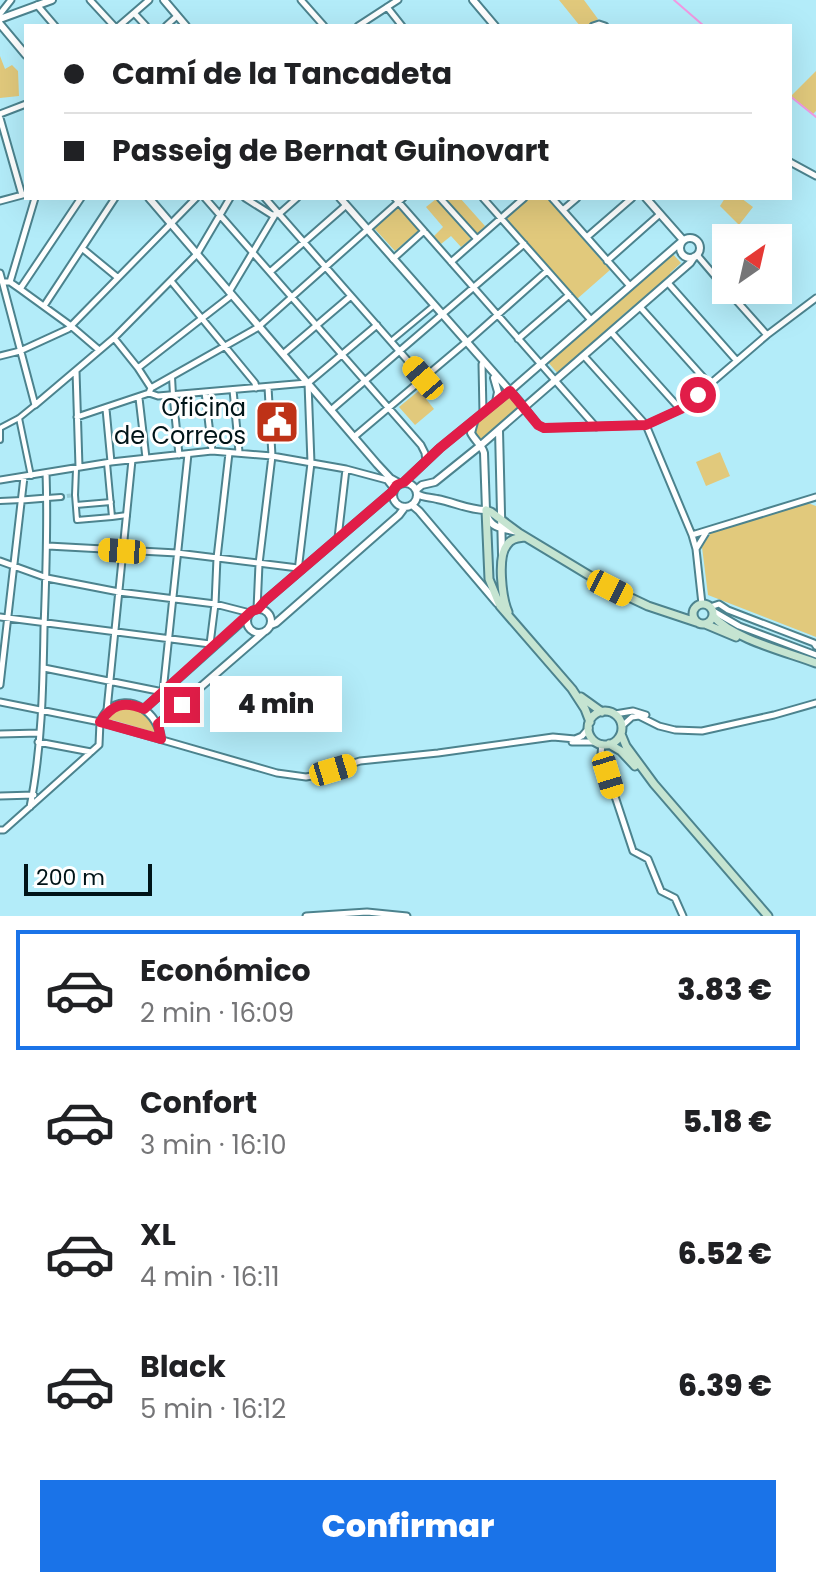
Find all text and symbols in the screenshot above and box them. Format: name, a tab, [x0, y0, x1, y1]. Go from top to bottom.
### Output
text: Camí de la Tancadeta	[112, 52, 452, 95]
text: Passeig de Bernat Guinovart	[112, 129, 550, 172]
north arrow	[712, 224, 792, 304]
map controls	[712, 224, 792, 304]
car	[398, 352, 448, 404]
route start	[680, 377, 716, 413]
place label: Oficina de Correos	[114, 391, 246, 452]
public building icon: Oficina de Correos	[253, 398, 301, 446]
car	[97, 537, 147, 565]
car	[583, 566, 637, 610]
callout: 4 min	[210, 677, 342, 733]
text: 4 min	[238, 686, 314, 722]
route end	[164, 687, 200, 723]
car	[590, 749, 626, 801]
car	[307, 752, 359, 788]
scale bar	[24, 860, 152, 896]
text: 200 m	[36, 862, 105, 893]
text: Económico	[140, 949, 311, 992]
icon: car	[44, 954, 116, 1026]
text: 3.83 €	[677, 968, 772, 1011]
text: 2 min · 16:09	[140, 995, 294, 1031]
text: Confort	[140, 1081, 257, 1124]
icon: car	[44, 1086, 116, 1158]
text: 5.18 €	[683, 1100, 772, 1143]
text: 3 min · 16:10	[140, 1127, 286, 1163]
text: XL	[140, 1213, 176, 1256]
icon: car	[44, 1218, 116, 1290]
text: 6.52 €	[678, 1232, 772, 1275]
text: 4 min · 16:11	[140, 1259, 280, 1295]
text: Black	[140, 1345, 226, 1388]
icon: car	[44, 1350, 116, 1422]
text: 6.39 €	[678, 1364, 772, 1407]
text: 5 min · 16:12	[140, 1391, 286, 1427]
button: Confirmar	[40, 1480, 776, 1572]

